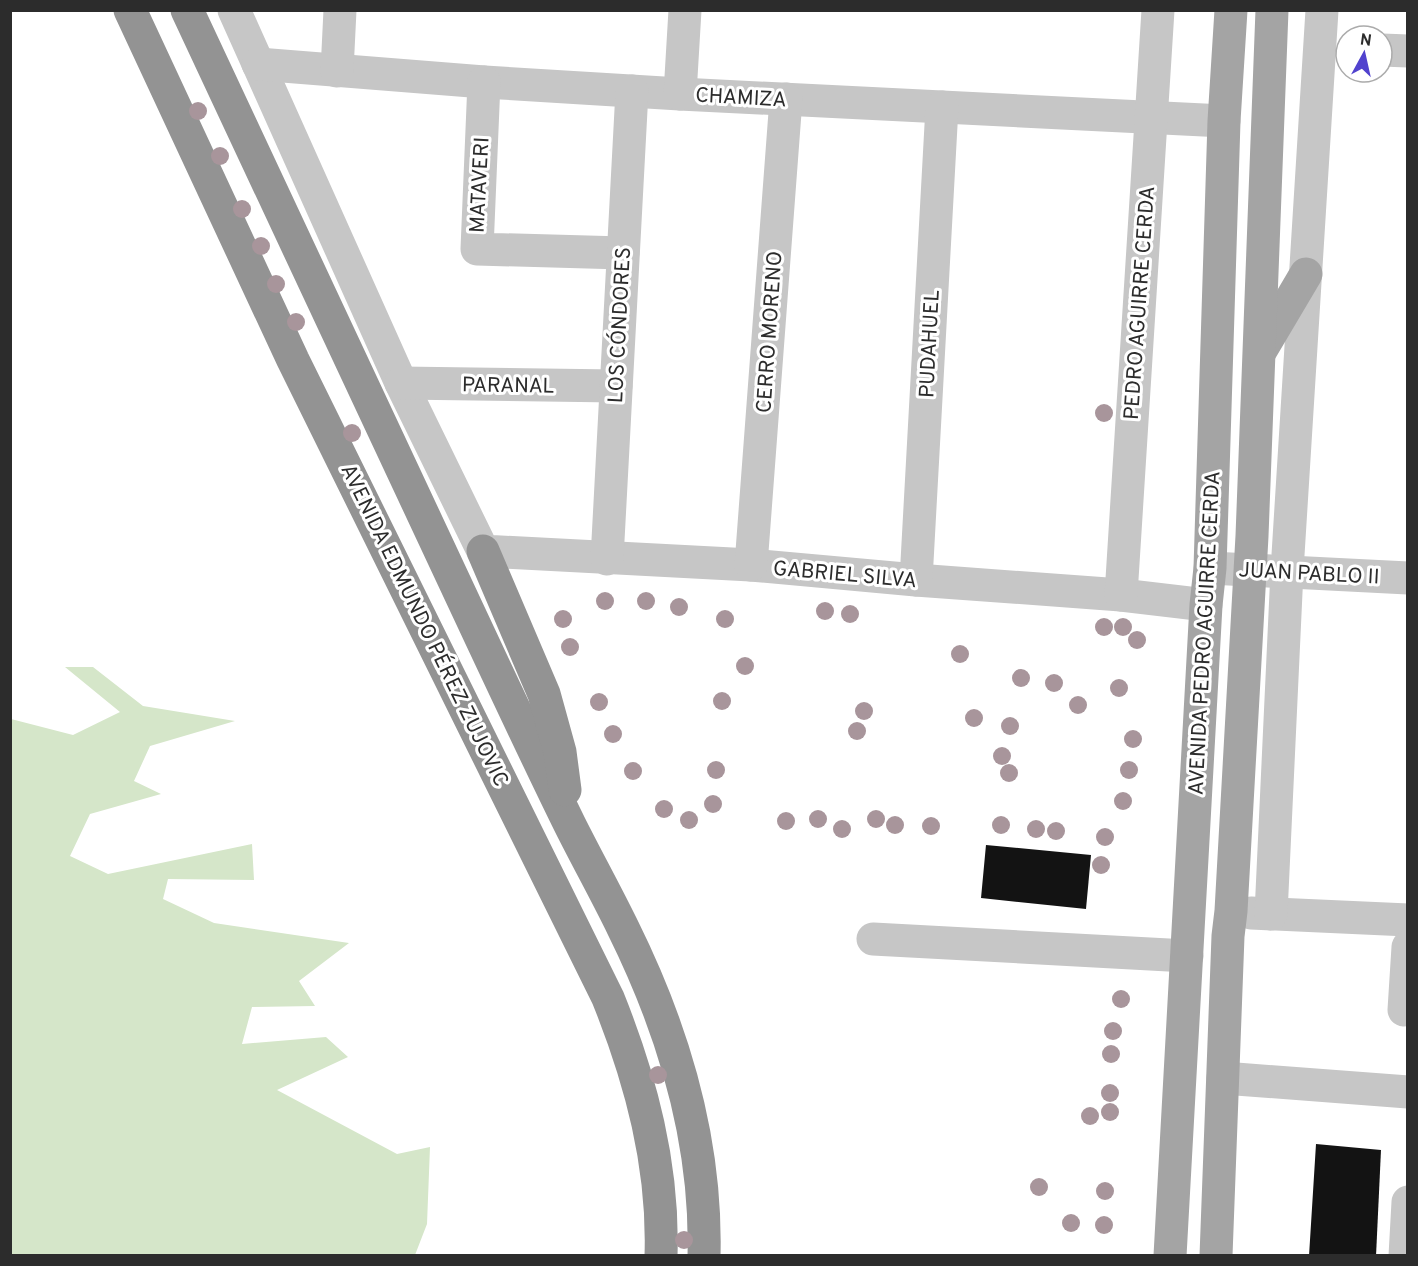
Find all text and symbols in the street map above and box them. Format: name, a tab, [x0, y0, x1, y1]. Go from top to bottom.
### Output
north arrow	[1334, 24, 1394, 84]
text: N	[1359, 30, 1373, 52]
street label: CHAMIZA	[695, 83, 787, 114]
street label: MATAVERI	[465, 136, 496, 234]
street label: PEDRO AGUIRRE CERDA	[1119, 185, 1162, 421]
street label: LOS CÓNDORES	[602, 246, 638, 404]
street label: CERRO MORENO	[751, 250, 790, 414]
street label: PUDAHUEL	[914, 289, 947, 399]
street label: PARANAL	[462, 372, 555, 401]
street label: AVENIDA EDMUNDO PÉREZ ZUJOVIC	[334, 459, 515, 791]
street label: AVENIDA PEDRO AGUIRRE CERDA	[1184, 470, 1227, 796]
street label: GABRIEL SILVA	[772, 556, 918, 595]
street label: JUAN PABLO II	[1238, 557, 1380, 592]

